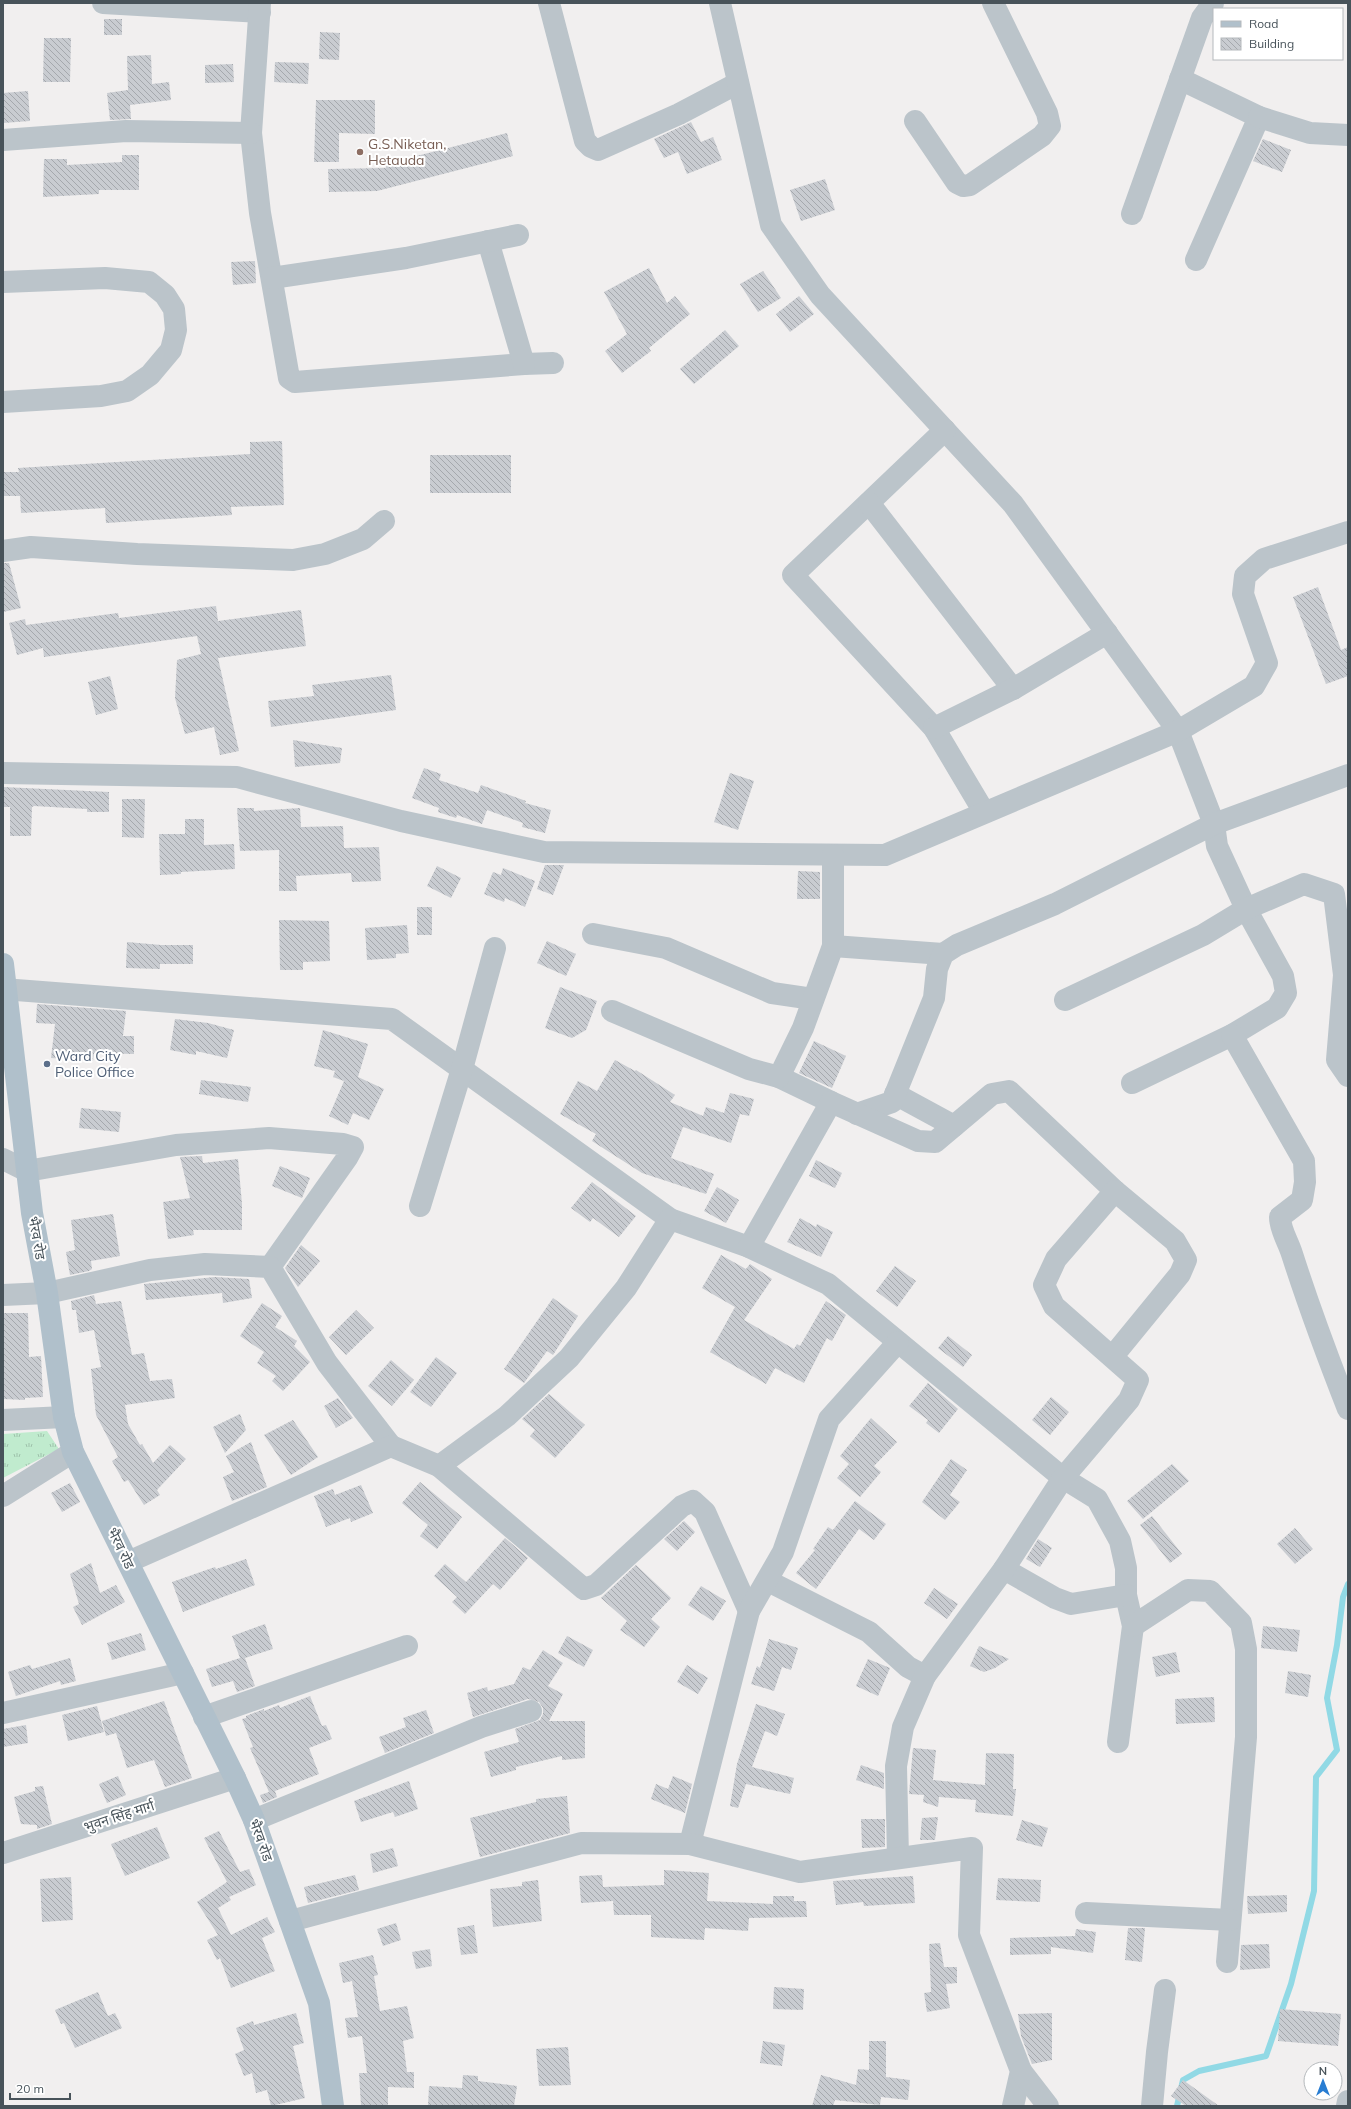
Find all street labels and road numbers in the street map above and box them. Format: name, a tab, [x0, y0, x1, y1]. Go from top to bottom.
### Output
street label: भैरव रोड	[24, 1215, 50, 1262]
street label: भैरव रोड	[103, 1524, 139, 1572]
street label: भुवन सिंह मार्ग	[81, 1796, 158, 1837]
street label: भैरव रोड	[245, 1816, 277, 1864]

